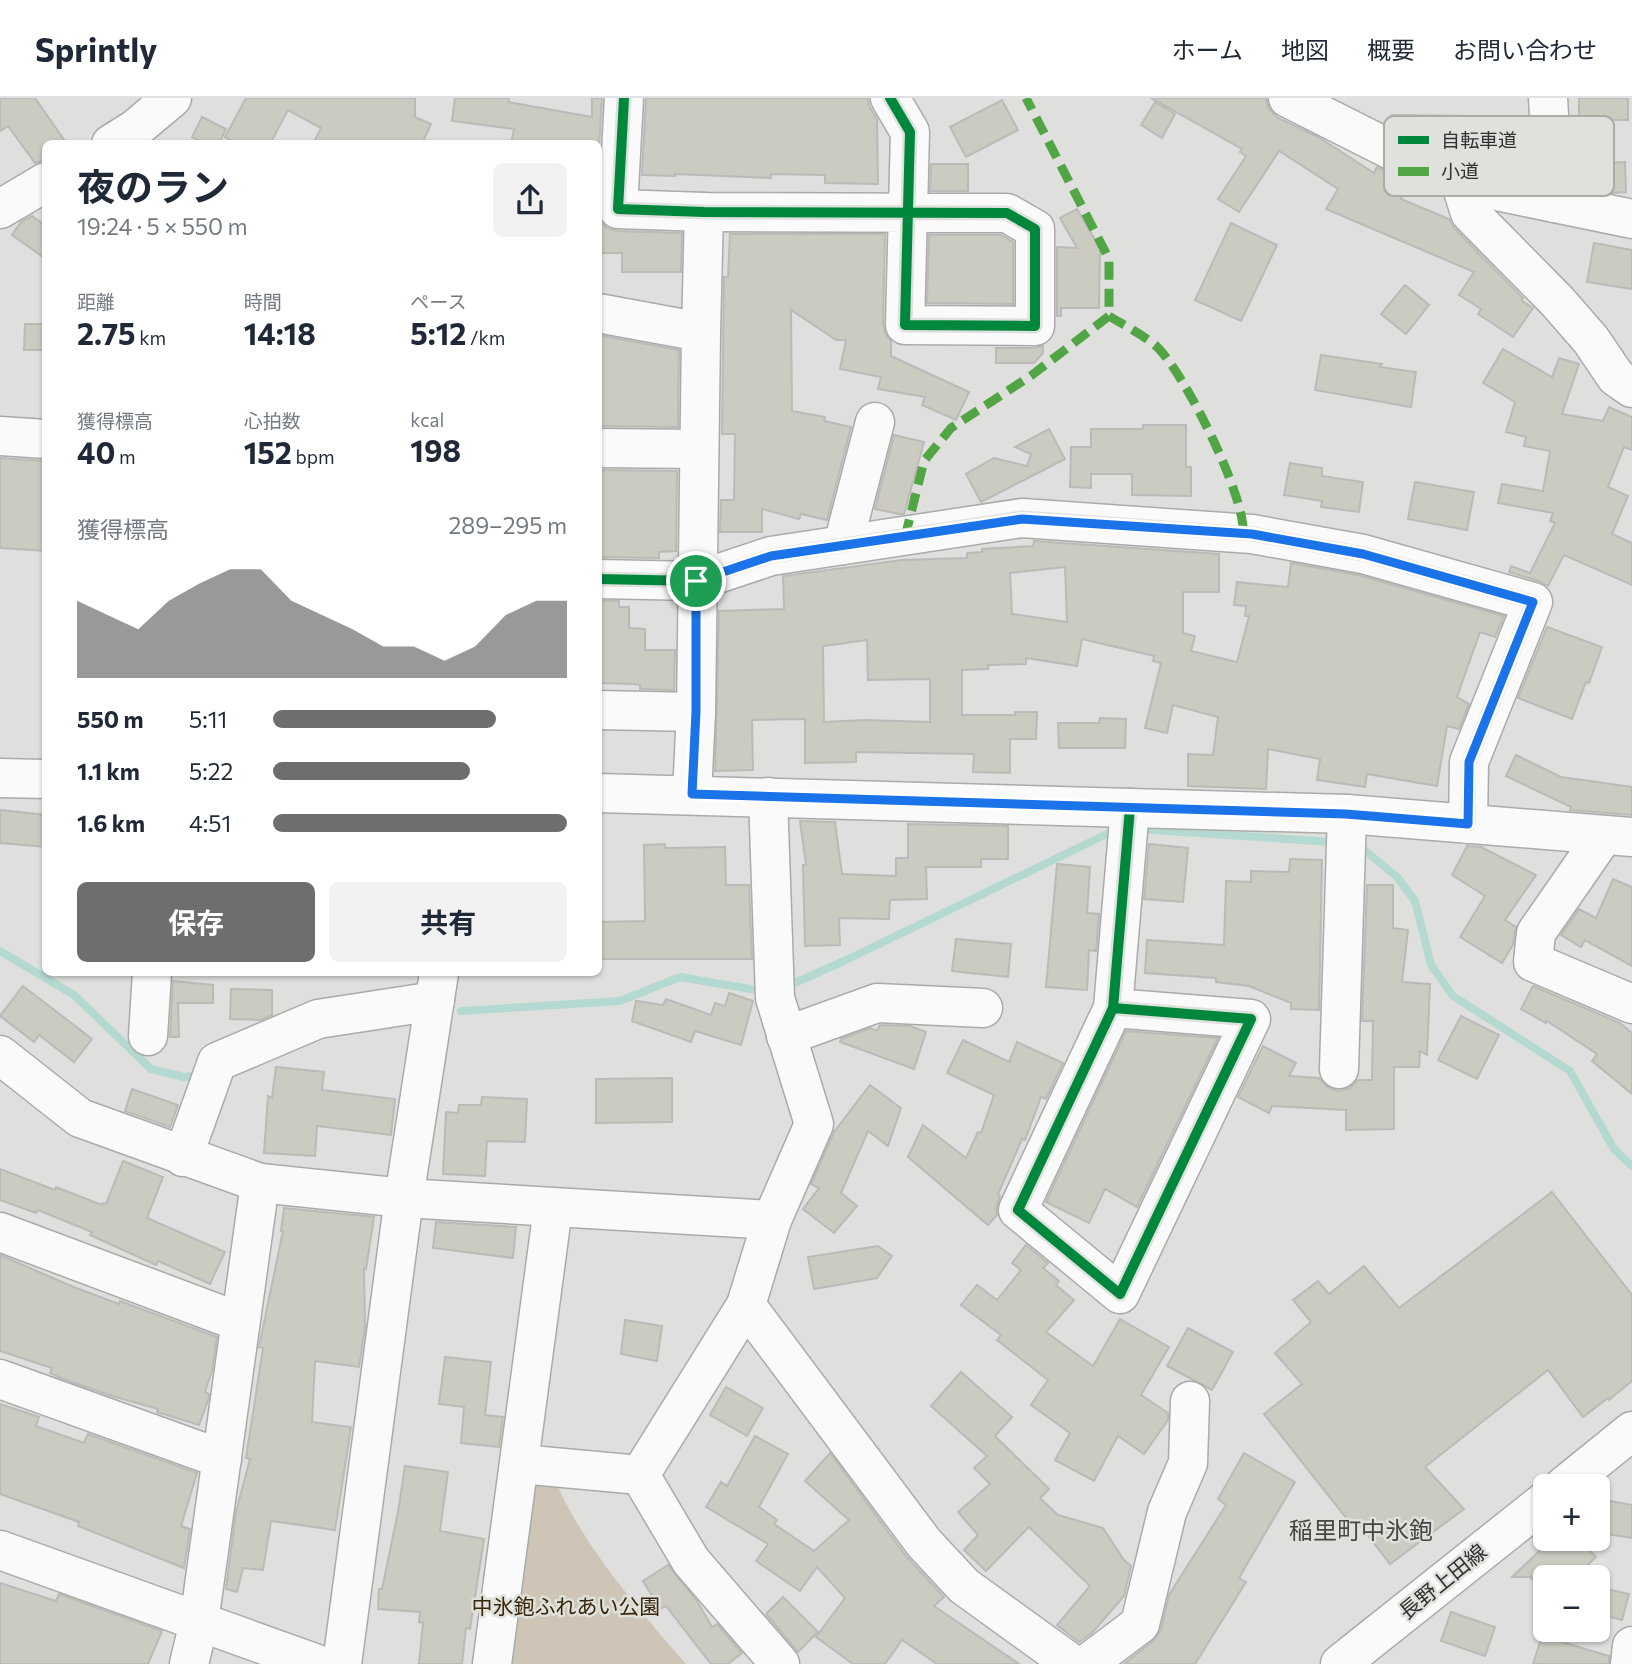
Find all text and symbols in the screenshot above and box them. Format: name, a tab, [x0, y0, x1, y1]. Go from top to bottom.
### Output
text: Sprintly	[35, 28, 157, 69]
text: ホーム	[1172, 35, 1243, 64]
text: 地図	[1281, 35, 1329, 64]
text: 概要	[1367, 35, 1415, 64]
text: お問い合わせ	[1453, 35, 1597, 64]
legend	[1384, 116, 1614, 196]
text: 自転車道	[1441, 128, 1517, 151]
text: 小道	[1441, 159, 1479, 182]
text: 夜のラン	[77, 162, 229, 209]
button: share	[493, 163, 567, 237]
text: 19:24 · 5 × 550 m	[77, 212, 248, 240]
text: 距離	[77, 290, 115, 313]
text: 時間	[244, 290, 282, 313]
text: ペース	[410, 290, 466, 313]
text: 2.75	[77, 314, 136, 351]
text: 14:18	[244, 314, 316, 351]
text: 5:12	[410, 314, 466, 351]
text: km	[136, 326, 166, 349]
text: /km	[466, 326, 505, 349]
text: kcal	[410, 408, 444, 431]
text: 獲得標高	[77, 409, 153, 432]
text: 心拍数	[244, 409, 301, 432]
text: 198	[410, 431, 461, 468]
text: 40	[77, 433, 115, 470]
text: 152	[244, 433, 292, 470]
text: m	[115, 445, 136, 468]
text: bpm	[292, 445, 335, 468]
text: 289–295 m	[449, 511, 567, 539]
text: 獲得標高	[77, 515, 169, 543]
pin	[666, 551, 726, 611]
icon: arrive	[677, 562, 715, 600]
text: 550 m	[77, 705, 144, 733]
text: 5:11	[189, 705, 227, 733]
text: 1.1 km	[77, 757, 140, 785]
text: 5:22	[189, 757, 233, 785]
text: 1.6 km	[77, 809, 145, 837]
text: 4:51	[189, 809, 231, 837]
button: 保存	[77, 882, 315, 962]
button: 共有	[329, 882, 567, 962]
map controls	[1533, 1474, 1610, 1642]
button: +	[1533, 1474, 1610, 1551]
district label: 稲里町中氷鉋	[1289, 1515, 1433, 1544]
street label: 長野上田線	[1393, 1538, 1491, 1624]
button: −	[1533, 1565, 1610, 1642]
park label: 中氷鉋ふれあい公園	[472, 1593, 661, 1618]

